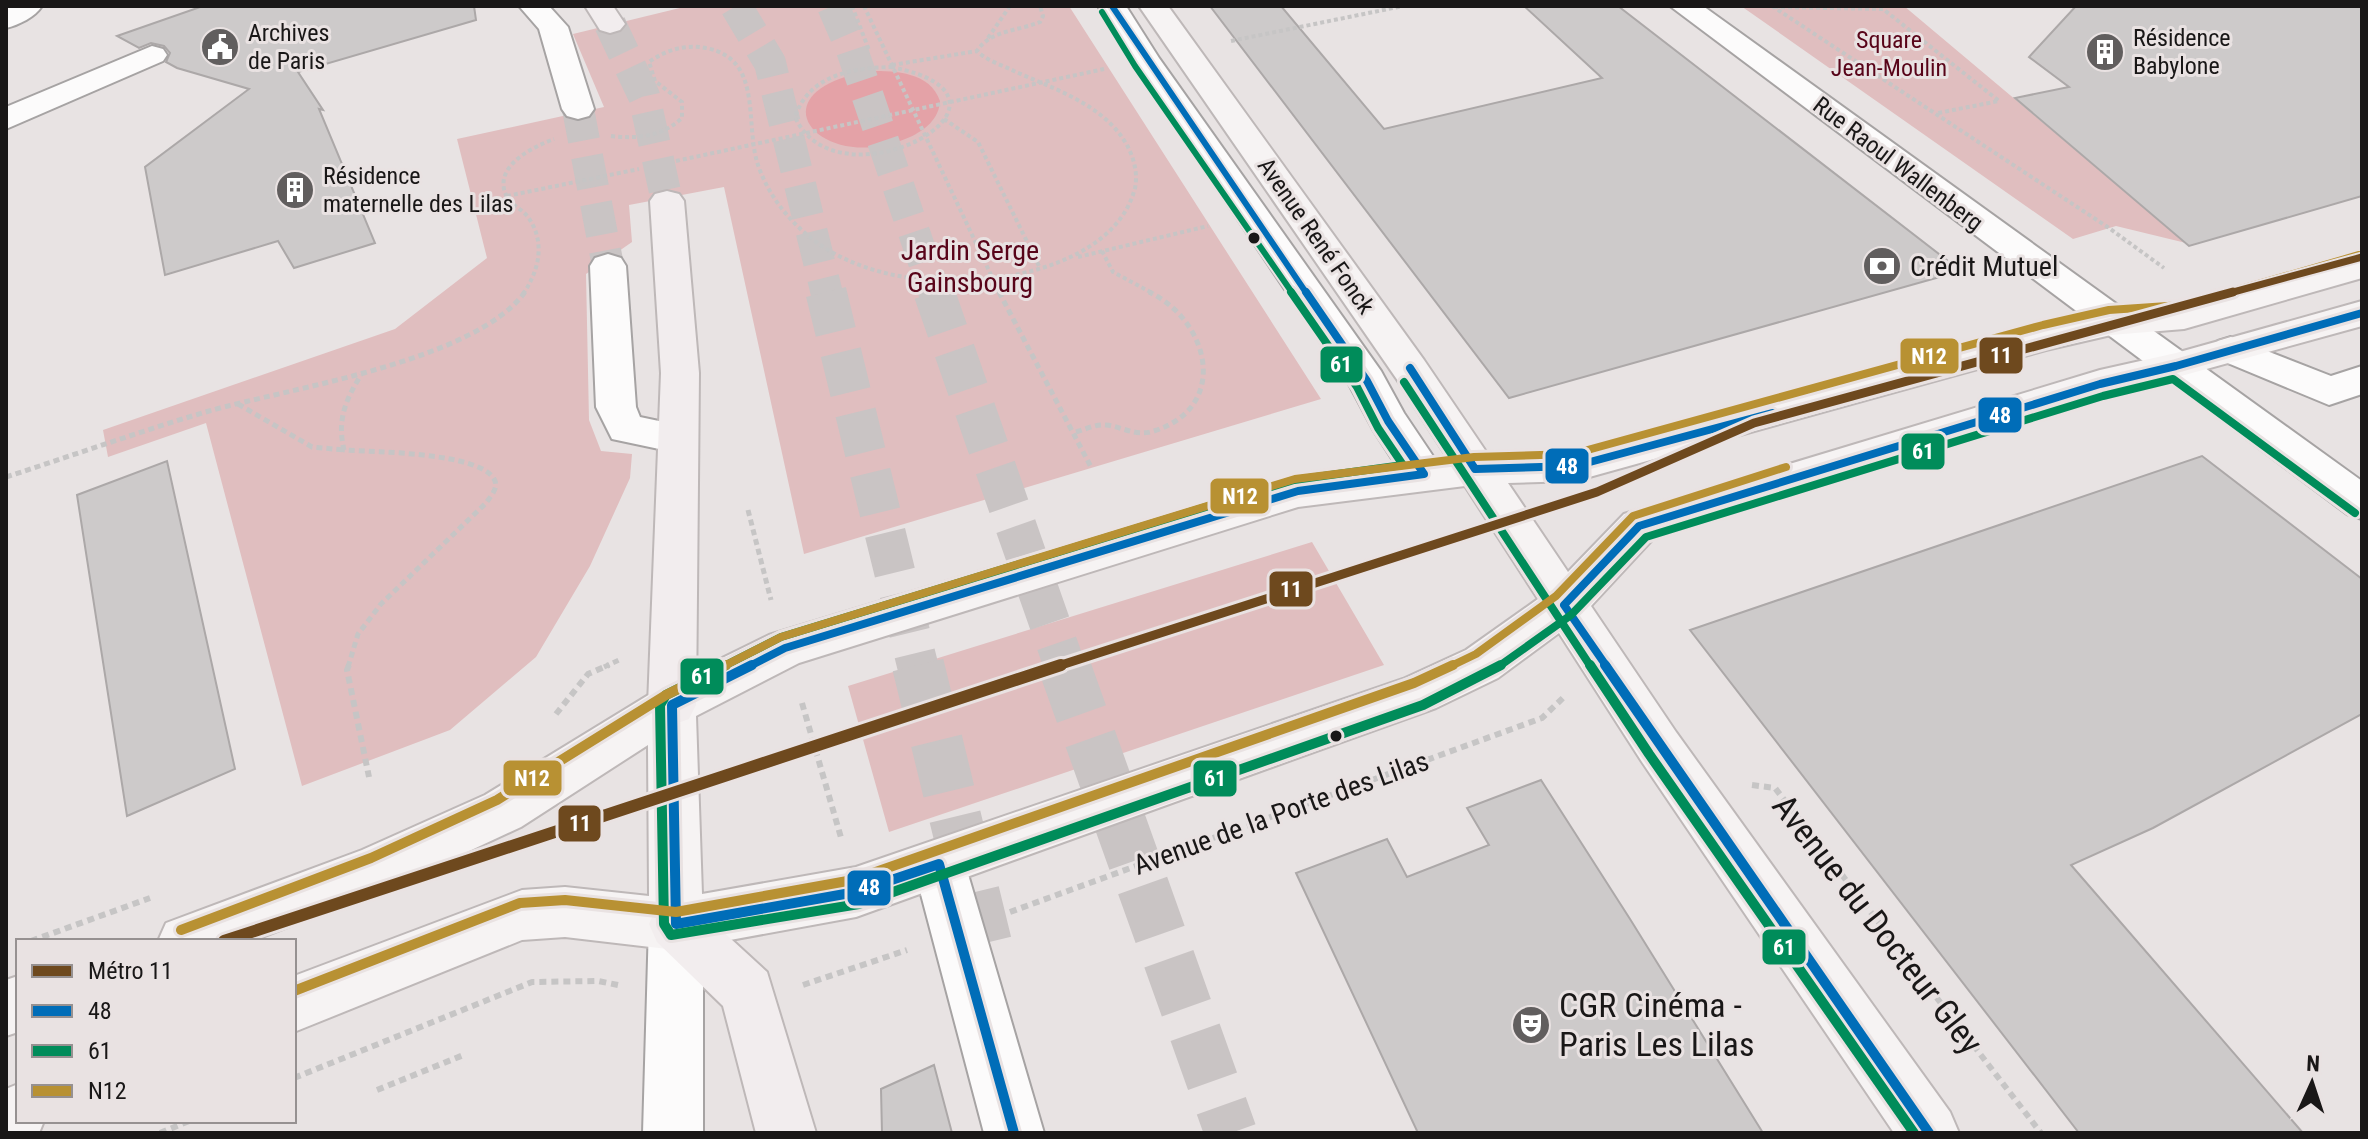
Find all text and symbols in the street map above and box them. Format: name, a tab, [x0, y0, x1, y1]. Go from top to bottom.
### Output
place label: Archives de Paris	[248, 19, 329, 75]
place label: Résidence Babylone	[2133, 24, 2231, 80]
public building icon: Archives de Paris	[199, 26, 241, 68]
park label: Square Jean-Moulin	[1831, 26, 1947, 82]
building icon: Résidence Babylone	[2084, 31, 2126, 73]
street label: Rue Raoul Wallenberg	[1808, 91, 1988, 237]
street label: Avenue René Fonck	[1252, 153, 1380, 319]
place label: Résidence maternelle des Lilas	[323, 162, 513, 218]
building icon: Résidence maternelle des Lilas	[274, 169, 316, 211]
unlabelled marker	[1246, 230, 1262, 246]
park label: Jardin Serge Gainsbourg	[901, 234, 1039, 299]
bank icon: Crédit Mutuel	[1861, 245, 1903, 287]
place label: Crédit Mutuel	[1910, 250, 2058, 283]
line badge: 11	[1978, 336, 2024, 375]
line badge: N12	[1899, 337, 1960, 375]
text: 11	[1990, 343, 2012, 368]
text: N12	[1911, 344, 1947, 369]
line badge: 61	[1319, 345, 1364, 384]
text: 61	[1330, 352, 1352, 377]
line badge: 48	[1977, 396, 2023, 434]
text: 48	[1989, 403, 2011, 428]
line badge: 61	[1900, 432, 1946, 471]
text: 61	[1912, 439, 1934, 464]
line badge: 48	[1544, 447, 1590, 485]
text: 48	[1556, 454, 1578, 479]
line badge: N12	[1209, 477, 1270, 515]
text: N12	[1222, 484, 1258, 509]
line badge: 11	[1268, 570, 1314, 608]
text: 11	[1280, 577, 1302, 602]
line badge: 61	[679, 657, 725, 696]
text: 61	[691, 664, 713, 689]
unlabelled marker	[1328, 728, 1344, 744]
street label: Avenue de la Porte des Lilas	[1129, 744, 1433, 882]
line badge: N12	[502, 759, 563, 797]
line badge: 61	[1192, 759, 1238, 798]
text: N12	[514, 766, 550, 791]
text: 61	[1204, 766, 1226, 791]
street label: Avenue du Docteur Gley	[1765, 787, 1991, 1061]
line badge: 11	[557, 804, 602, 843]
text: 11	[569, 811, 591, 836]
line badge: 48	[846, 869, 892, 907]
text: 48	[858, 875, 880, 900]
line badge: 61	[1761, 928, 1807, 966]
text: 61	[1773, 935, 1795, 960]
legend	[16, 939, 296, 1123]
text: Métro 11	[88, 957, 173, 985]
place label: CGR Cinéma - Paris Les Lilas	[1559, 985, 1754, 1064]
text: 48	[88, 997, 112, 1025]
theatre icon: CGR Cinéma - Paris Les Lilas	[1510, 1004, 1552, 1046]
text: 61	[88, 1037, 112, 1065]
north arrow	[2272, 1043, 2352, 1123]
text: N	[2306, 1051, 2320, 1076]
text: N12	[88, 1077, 127, 1105]

